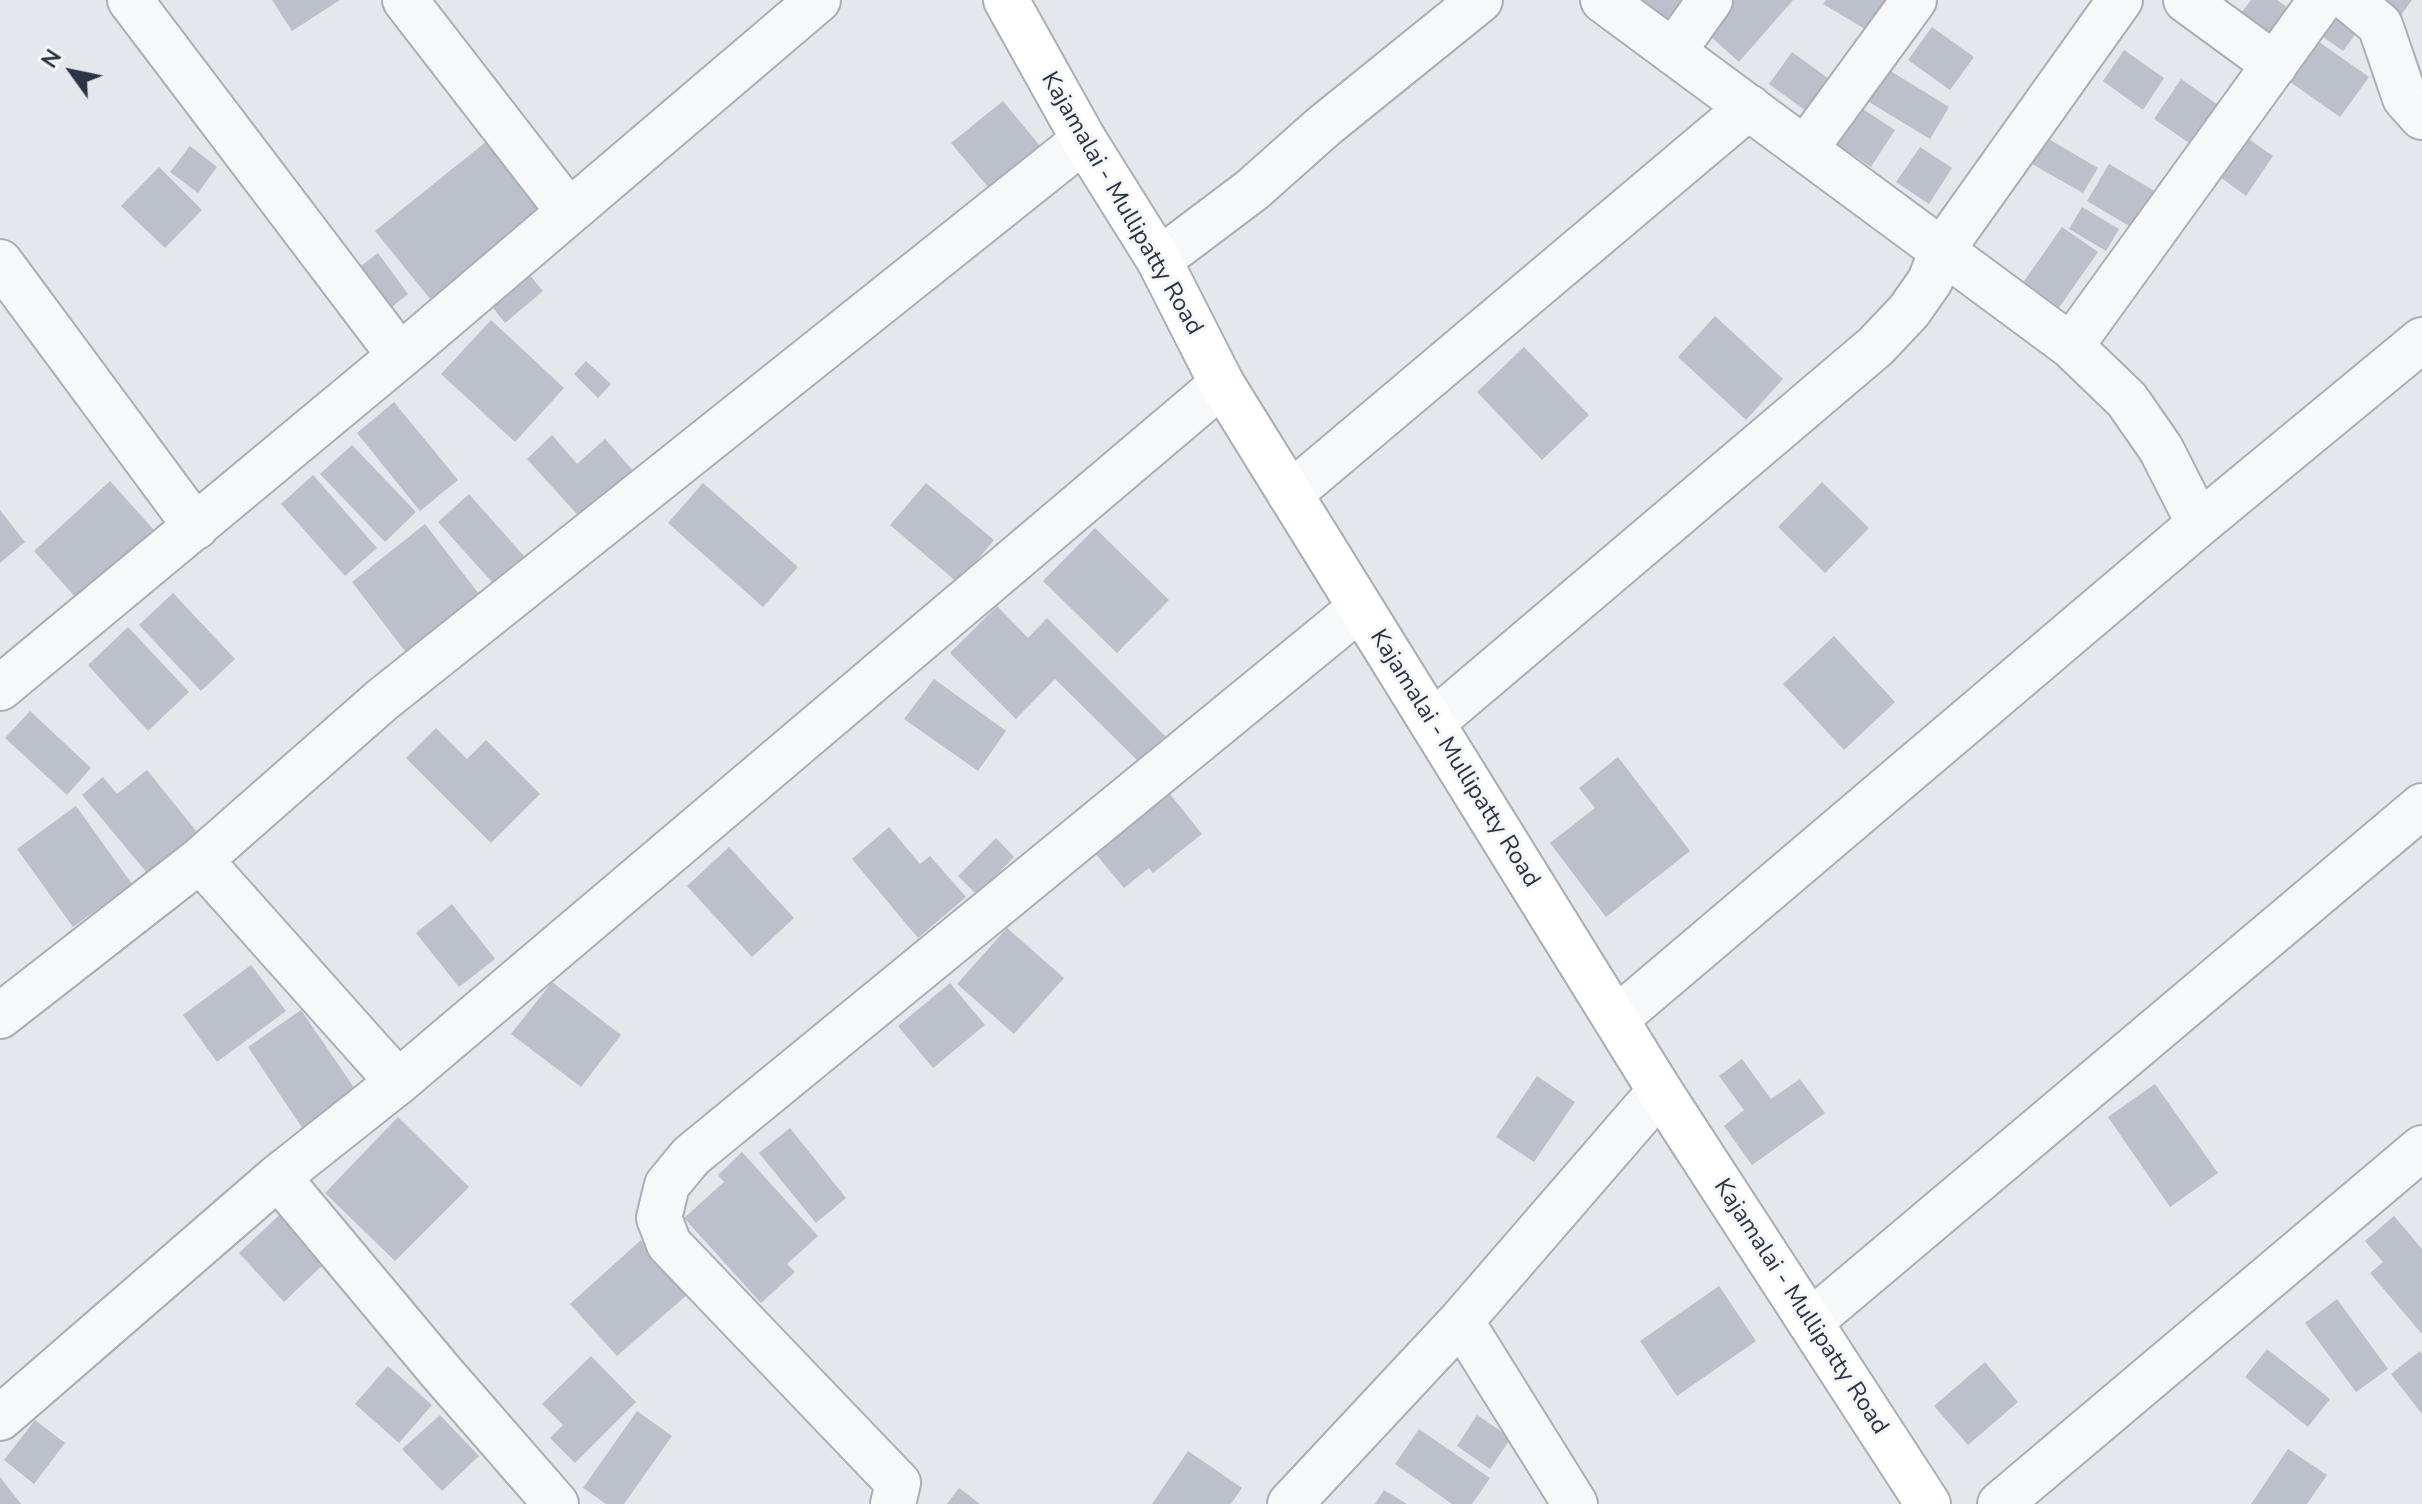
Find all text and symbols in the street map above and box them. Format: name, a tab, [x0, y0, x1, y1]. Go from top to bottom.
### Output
north arrow	[32, 32, 112, 112]
text: N	[35, 44, 69, 74]
street label: Kajamalai - Mullipatty Road	[1034, 67, 1208, 341]
street label: Kajamalai - Mullipatty Road	[1363, 625, 1545, 893]
street label: Kajamalai - Mullipatty Road	[1707, 1174, 1893, 1440]

